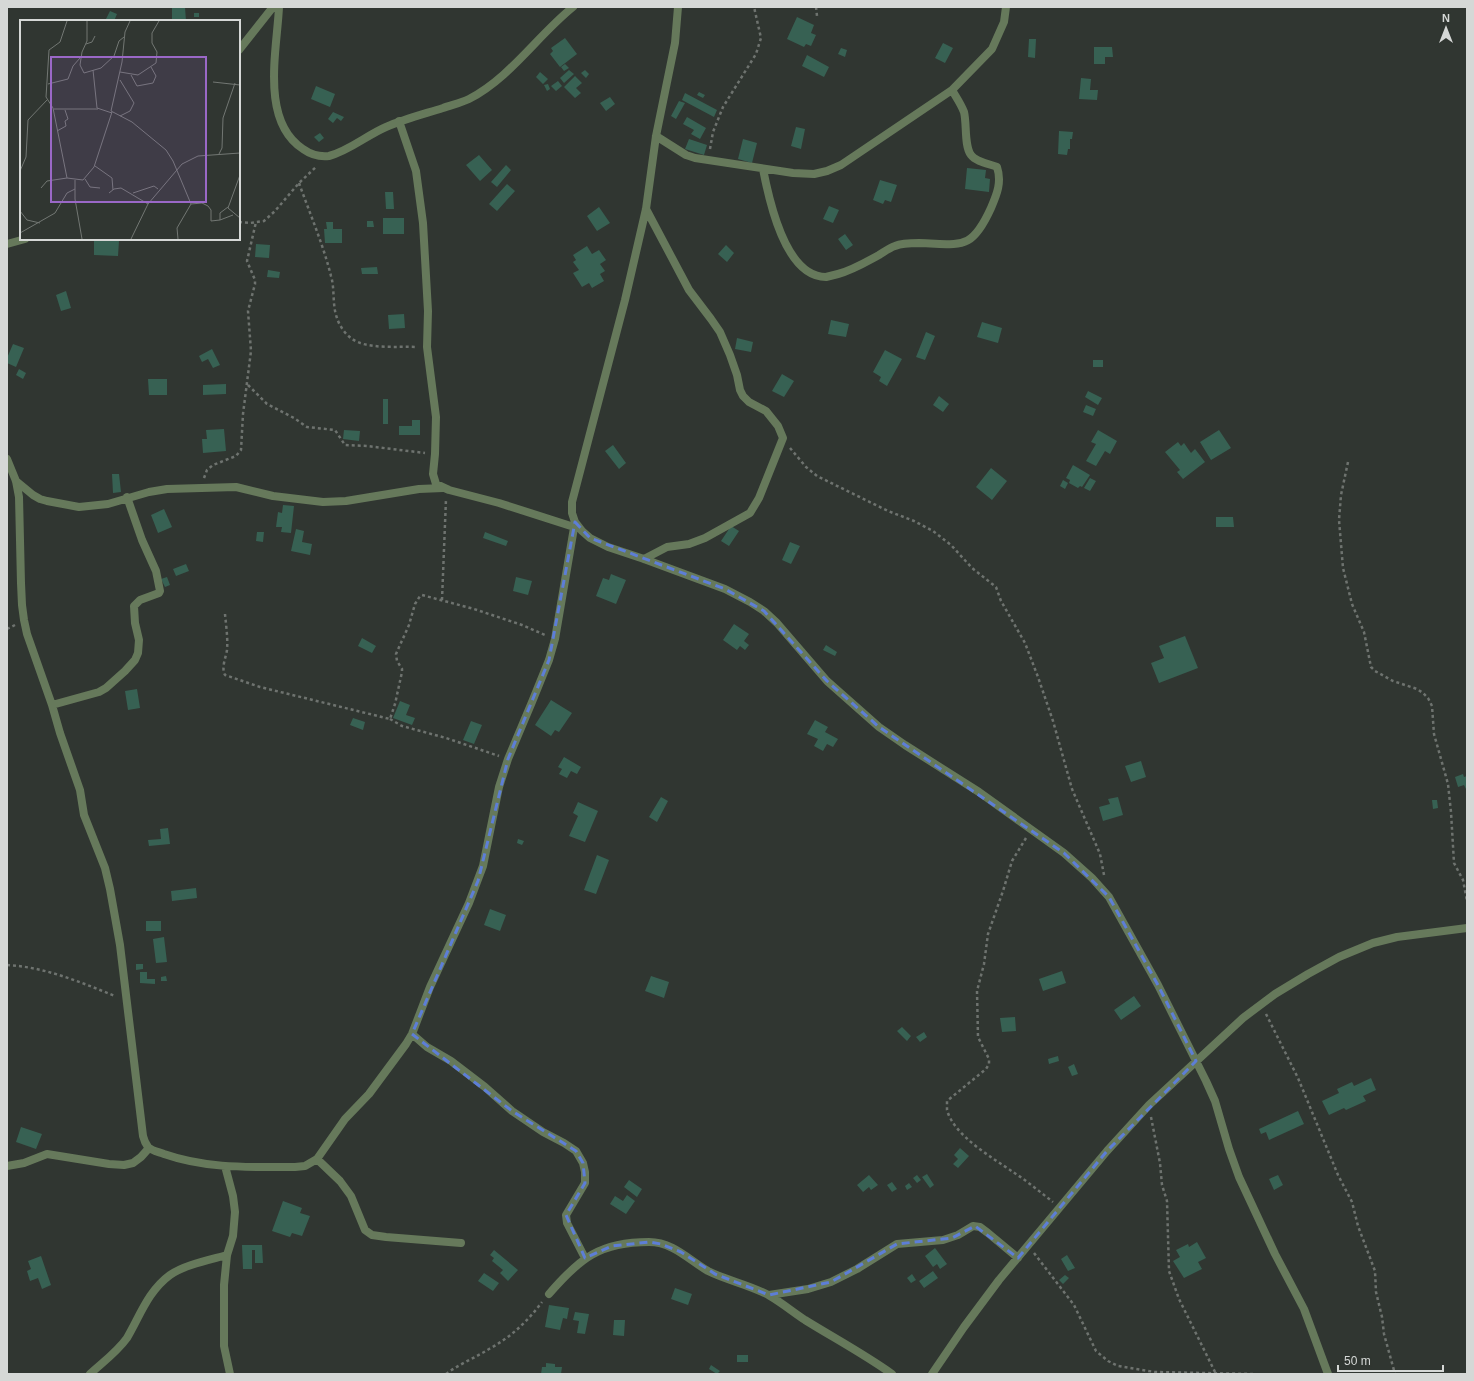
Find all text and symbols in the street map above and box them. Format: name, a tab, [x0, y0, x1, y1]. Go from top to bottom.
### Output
north arrow	[1426, 8, 1466, 48]
text: N	[1442, 12, 1450, 24]
inset map	[20, 20, 240, 240]
scale bar	[1338, 1347, 1443, 1373]
text: 50 m	[1344, 1354, 1371, 1368]

